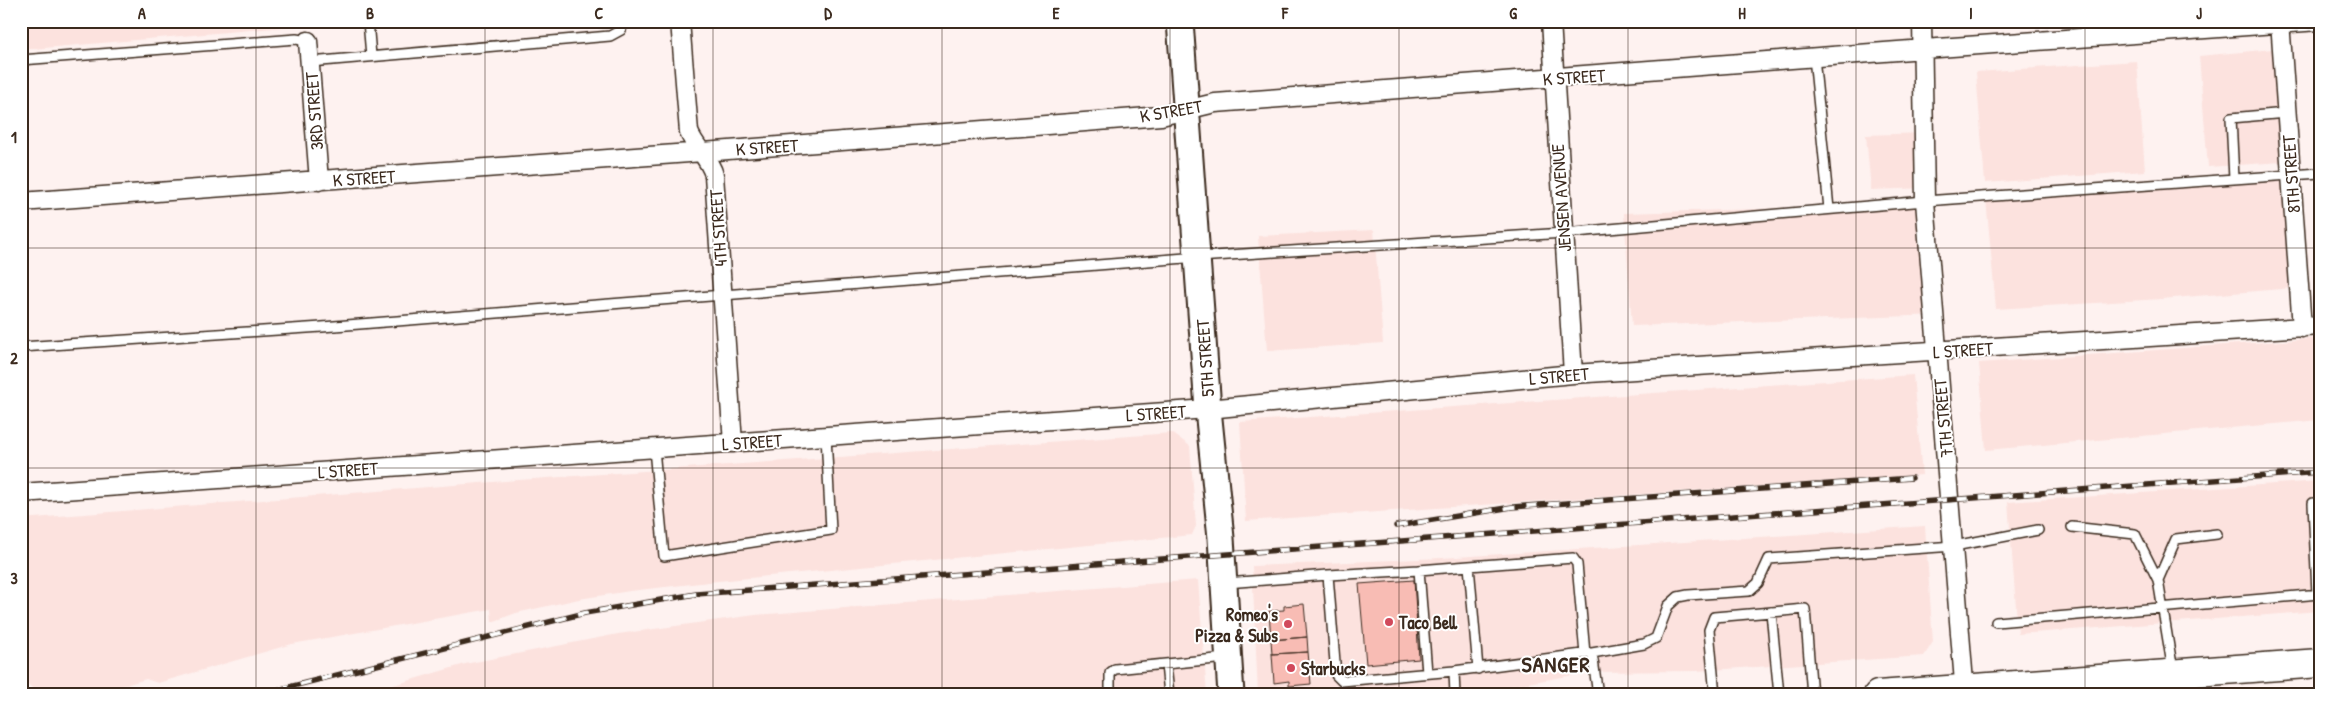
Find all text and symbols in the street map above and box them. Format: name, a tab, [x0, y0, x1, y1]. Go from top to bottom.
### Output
text: A	[138, 2, 146, 24]
text: B	[366, 2, 374, 24]
text: C	[595, 2, 604, 24]
text: D	[824, 2, 832, 24]
text: E	[1052, 2, 1060, 24]
text: F	[1281, 2, 1289, 24]
text: G	[1509, 2, 1517, 24]
text: H	[1738, 2, 1746, 24]
text: I	[1969, 2, 1973, 24]
text: J	[2196, 2, 2202, 24]
street label: K STREET	[1542, 62, 1607, 92]
street label: 3RD STREET	[299, 71, 329, 151]
street label: K STREET	[1138, 93, 1205, 129]
text: 1	[11, 126, 17, 148]
street label: K STREET	[735, 132, 800, 162]
street label: 8TH STREET	[2276, 134, 2306, 214]
street label: JENSEN AVENUE	[1545, 143, 1577, 253]
street label: K STREET	[332, 163, 397, 193]
street label: 4TH STREET	[703, 188, 733, 267]
street label: 5TH STREET	[1190, 318, 1220, 398]
street label: L STREET	[1932, 335, 1994, 365]
text: 2	[10, 347, 18, 369]
street label: L STREET	[1528, 361, 1591, 391]
street label: 7TH STREET	[1927, 377, 1959, 458]
street label: L STREET	[1125, 398, 1187, 428]
street label: L STREET	[721, 427, 783, 457]
street label: L STREET	[317, 455, 379, 485]
text: 3	[10, 567, 18, 589]
place label: Romeo's Pizza & Subs	[1195, 602, 1278, 648]
place label: Taco Bell	[1398, 610, 1458, 635]
marker: Taco Bell	[1383, 616, 1395, 628]
marker: Romeo's Pizza & Subs	[1282, 618, 1294, 630]
district label: SANGER	[1522, 649, 1590, 679]
place label: Starbucks	[1301, 656, 1366, 681]
marker: Starbucks	[1285, 662, 1297, 674]

